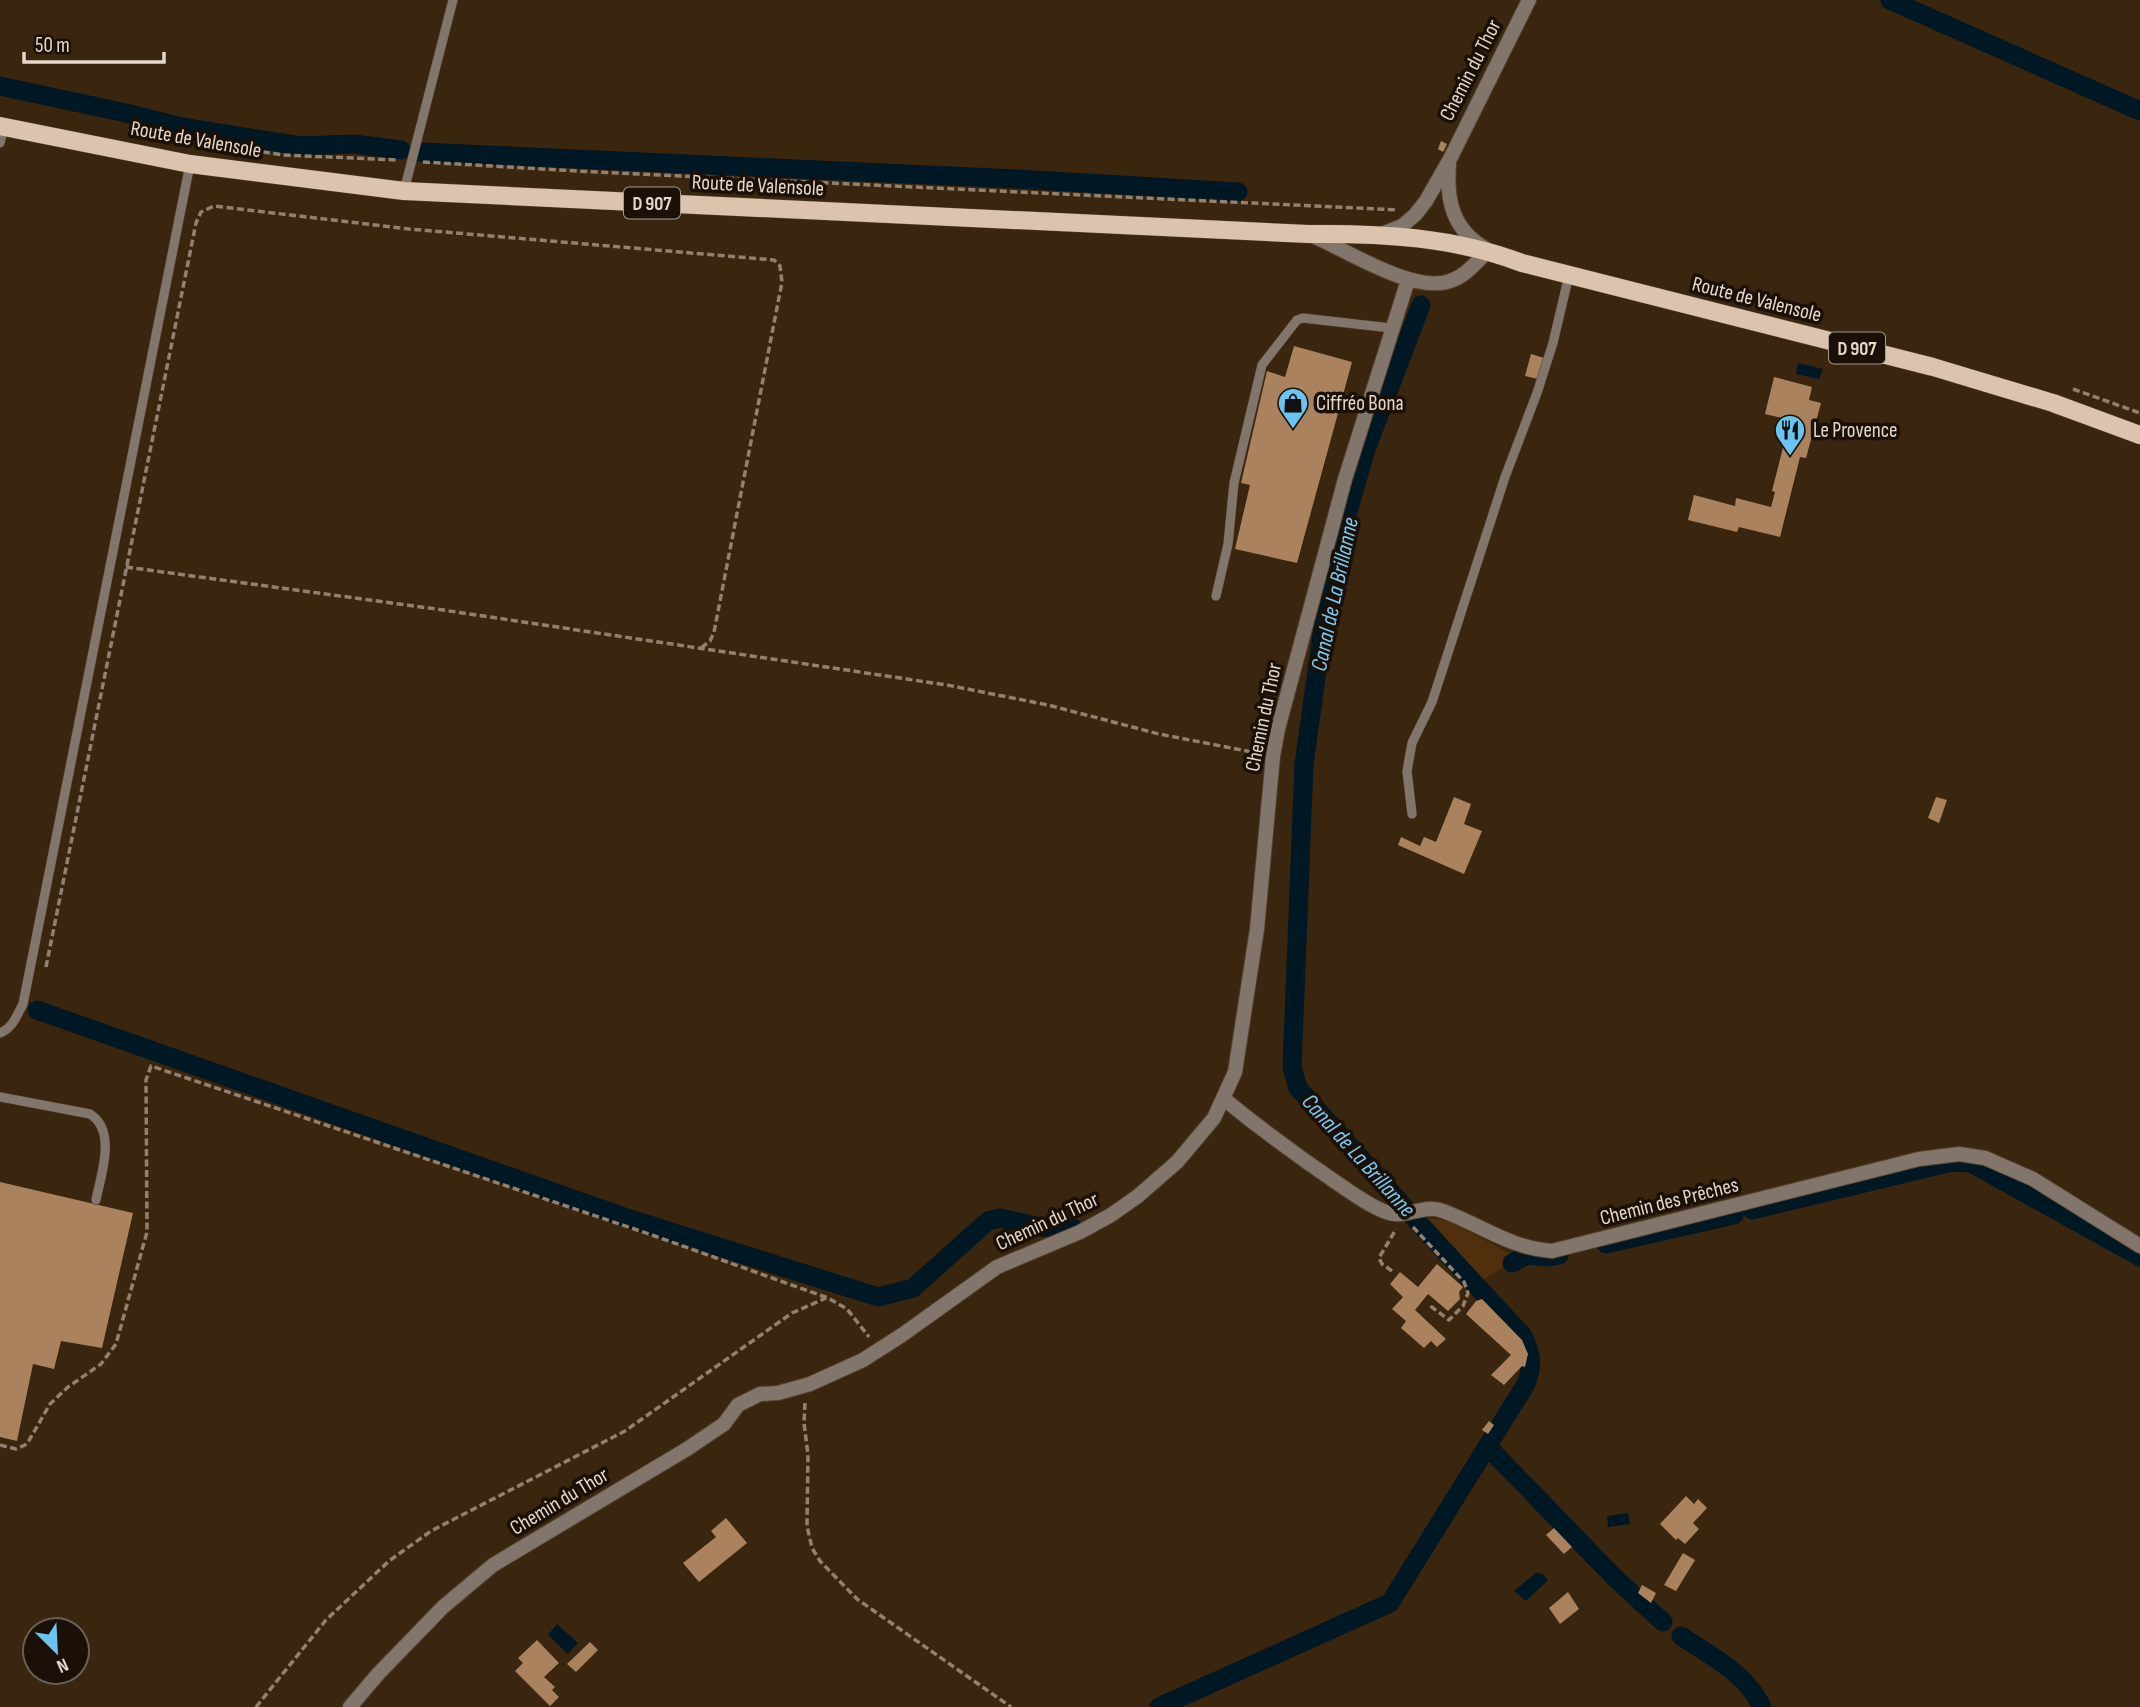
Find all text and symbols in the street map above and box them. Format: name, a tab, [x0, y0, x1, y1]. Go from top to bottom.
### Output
street label: Chemin du Thor	[1434, 15, 1507, 125]
scale bar	[24, 21, 164, 65]
text: 50 m	[35, 33, 70, 58]
street label: Route de Valensole	[129, 116, 263, 163]
street label: Route de Valensole	[691, 170, 825, 201]
road number: D 907	[624, 188, 680, 218]
street label: Route de Valensole	[1690, 271, 1824, 328]
road number: D 907	[1829, 332, 1885, 364]
shop icon: Ciffréo Bona	[1276, 386, 1310, 430]
place label: Ciffréo Bona	[1316, 391, 1403, 416]
restaurant icon: Le Provence	[1773, 413, 1807, 457]
place label: Le Provence	[1813, 418, 1898, 443]
water label: Canal de La Brillanne	[1305, 515, 1365, 674]
street label: Chemin du Thor	[1240, 661, 1287, 774]
water label: Canal de La Brillanne	[1295, 1088, 1421, 1223]
street label: Chemin des Prêches	[1597, 1172, 1741, 1231]
street label: Chemin du Thor	[992, 1187, 1102, 1256]
street label: Chemin du Thor	[506, 1462, 613, 1541]
north arrow	[21, 1616, 91, 1686]
text: N	[53, 1653, 72, 1678]

